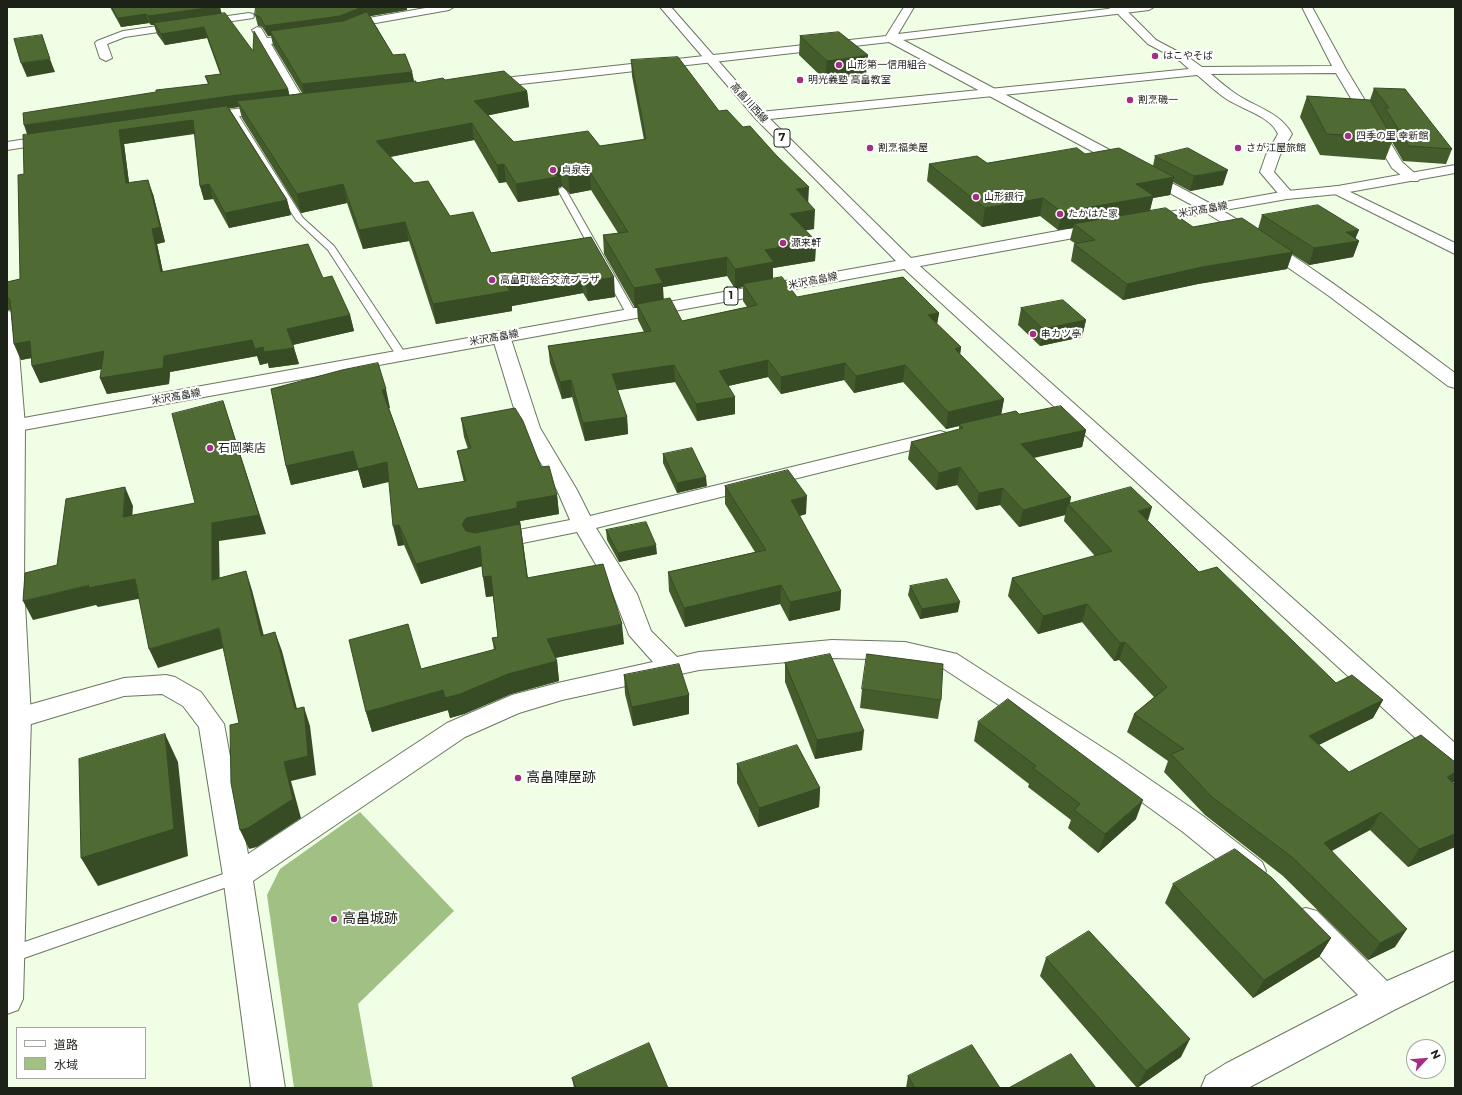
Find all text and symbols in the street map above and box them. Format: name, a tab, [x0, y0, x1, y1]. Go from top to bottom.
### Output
place label: はこやそば	[1163, 50, 1213, 62]
marker: はこやそば	[1150, 51, 1160, 61]
place label: 山形第一信用組合	[847, 59, 927, 71]
marker: 山形第一信用組合	[834, 60, 844, 70]
place label: 明光義塾 高畠教室	[808, 74, 891, 86]
marker: 明光義塾 高畠教室	[795, 75, 805, 85]
street label: 高畠川西線	[728, 80, 770, 126]
place label: 割烹磯一	[1138, 94, 1178, 106]
marker: 割烹磯一	[1125, 95, 1135, 105]
road number: 7	[774, 129, 790, 147]
place label: 四季の里 幸新館	[1356, 130, 1429, 142]
marker: 四季の里 幸新館	[1343, 131, 1353, 141]
place label: 割烹福美屋	[878, 142, 928, 154]
place label: さが江屋旅館	[1246, 142, 1306, 154]
marker: 割烹福美屋	[865, 143, 875, 153]
marker: さが江屋旅館	[1233, 143, 1243, 153]
place label: 貞泉寺	[561, 164, 591, 176]
marker: 貞泉寺	[548, 165, 558, 175]
place label: 山形銀行	[984, 191, 1024, 203]
marker: 山形銀行	[971, 192, 981, 202]
street label: 米沢高畠線	[1177, 200, 1229, 220]
place label: たかはた家	[1068, 208, 1118, 220]
marker: たかはた家	[1055, 209, 1065, 219]
place label: 源来軒	[791, 237, 821, 249]
marker: 源来軒	[778, 238, 788, 248]
street label: 米沢高畠線	[787, 270, 839, 292]
place label: 高畠町総合交流プラザ	[500, 274, 600, 286]
marker: 高畠町総合交流プラザ	[487, 275, 497, 285]
road number: 1	[724, 287, 738, 305]
street label: 米沢高畠線	[468, 328, 520, 348]
place label: 串カツ亭	[1041, 328, 1081, 340]
marker: 串カツ亭	[1028, 329, 1038, 339]
street label: 米沢高畠線	[150, 387, 202, 407]
place label: 石岡薬店	[218, 441, 266, 455]
marker: 石岡薬店	[205, 443, 215, 453]
place label: 高畠陣屋跡	[526, 770, 596, 786]
marker: 高畠陣屋跡	[513, 773, 523, 783]
place label: 高畠城跡	[342, 911, 398, 927]
marker: 高畠城跡	[329, 914, 339, 924]
legend	[16, 1027, 146, 1079]
text: 道路	[54, 1037, 78, 1052]
north arrow	[1406, 1039, 1446, 1079]
text: N	[1428, 1047, 1444, 1061]
text: 水域	[54, 1057, 78, 1072]

